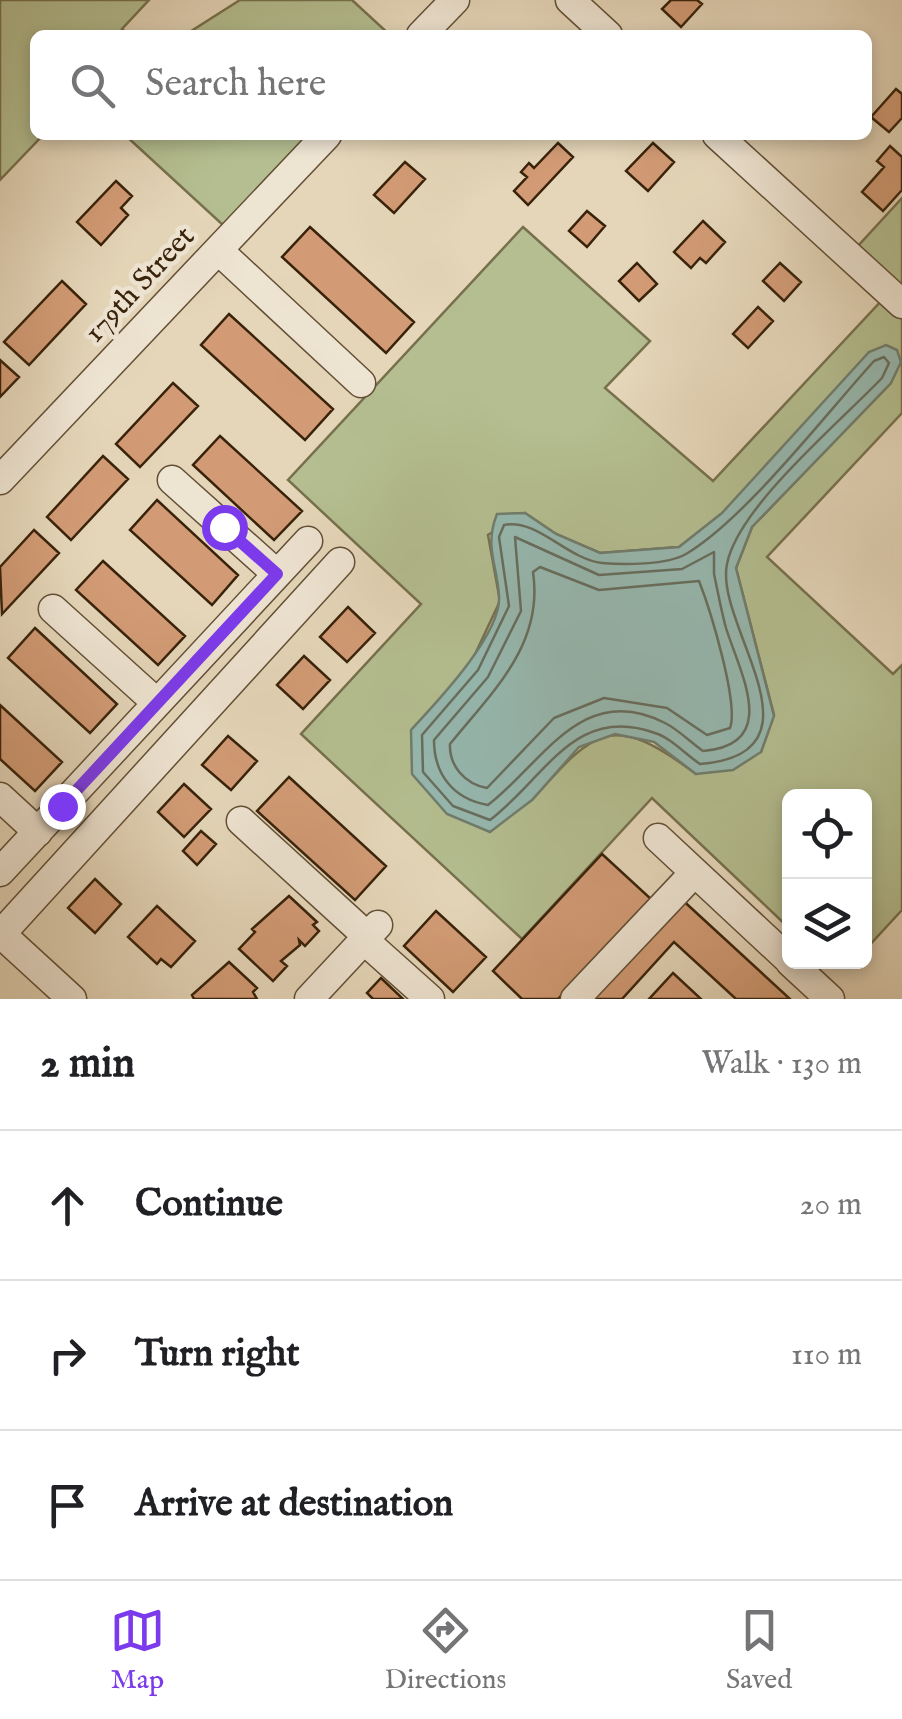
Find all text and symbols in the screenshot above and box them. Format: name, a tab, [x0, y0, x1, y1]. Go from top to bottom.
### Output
search box	[30, 30, 872, 140]
icon: search	[65, 58, 120, 113]
text: Search here	[145, 61, 326, 109]
street label: 179th Street	[76, 219, 204, 351]
route start	[202, 505, 248, 551]
route end	[40, 784, 86, 830]
map controls	[782, 789, 872, 969]
button: locate	[782, 789, 872, 879]
button: layers	[782, 879, 872, 969]
text: 2 min	[40, 1038, 135, 1091]
text: Walk · 130 m	[701, 1044, 862, 1085]
icon: ahead	[40, 1178, 95, 1233]
text: Continue	[135, 1181, 283, 1229]
text: 20 m	[800, 1185, 862, 1226]
icon: right	[40, 1328, 95, 1383]
text: Turn right	[135, 1331, 299, 1379]
text: 110 m	[791, 1335, 862, 1376]
icon: arrive	[40, 1478, 95, 1533]
text: Arrive at destination	[135, 1481, 453, 1529]
tab: Map	[110, 1603, 165, 1698]
tab: Directions	[384, 1603, 506, 1698]
tab: Saved	[726, 1603, 792, 1698]

